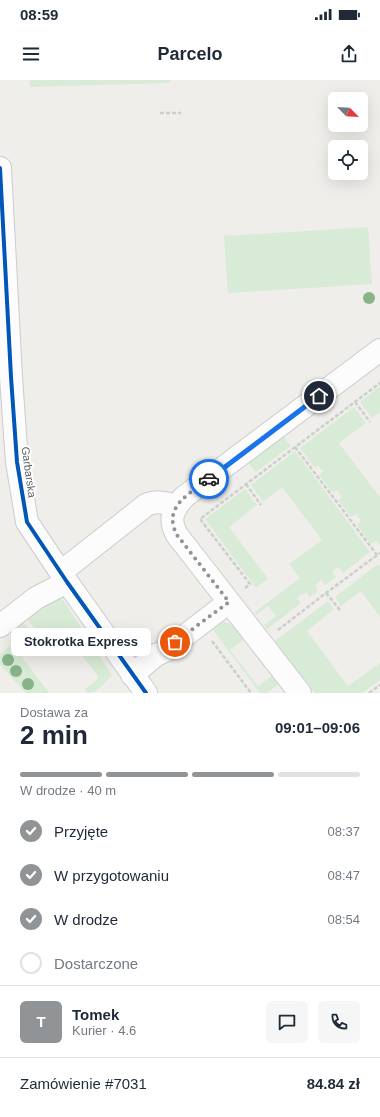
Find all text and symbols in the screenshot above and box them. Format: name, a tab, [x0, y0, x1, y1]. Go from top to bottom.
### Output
text: 08:59	[20, 6, 58, 23]
icon: menu	[20, 43, 42, 65]
icon: share	[338, 43, 360, 65]
text: Parcelo	[157, 44, 223, 64]
north arrow	[328, 92, 368, 132]
map controls	[328, 92, 368, 180]
button: locate	[328, 140, 368, 180]
pin	[302, 379, 336, 413]
icon: home	[308, 385, 330, 407]
street label: Garbarska	[19, 446, 39, 499]
courier	[189, 459, 229, 499]
icon: car	[198, 468, 220, 490]
pin	[158, 625, 192, 659]
callout: Stokrotka Express	[11, 628, 151, 656]
icon: bag	[164, 631, 186, 653]
text: Stokrotka Express	[24, 634, 138, 649]
text: Dostawa za	[20, 705, 88, 720]
text: 09:01–09:06	[275, 719, 360, 736]
text: 2 min	[20, 720, 88, 750]
text: W drodze · 40 m	[20, 783, 116, 798]
icon: check	[20, 820, 42, 842]
text: Przyjęte	[54, 823, 108, 840]
text: 08:37	[327, 824, 360, 839]
icon: check	[20, 864, 42, 886]
text: W przygotowaniu	[54, 867, 169, 884]
text: 08:47	[327, 868, 360, 883]
icon: check	[20, 908, 42, 930]
text: W drodze	[54, 911, 118, 928]
text: 08:54	[327, 912, 360, 927]
text: Dostarczone	[54, 955, 138, 972]
button: chat	[266, 1001, 308, 1043]
button: phone	[318, 1001, 360, 1043]
text: Tomek	[72, 1006, 119, 1023]
text: T	[36, 1013, 46, 1030]
text: Kurier · 4.6	[72, 1023, 136, 1038]
text: Zamówienie #7031	[20, 1075, 147, 1092]
text: 84.84 zł	[307, 1075, 360, 1092]

